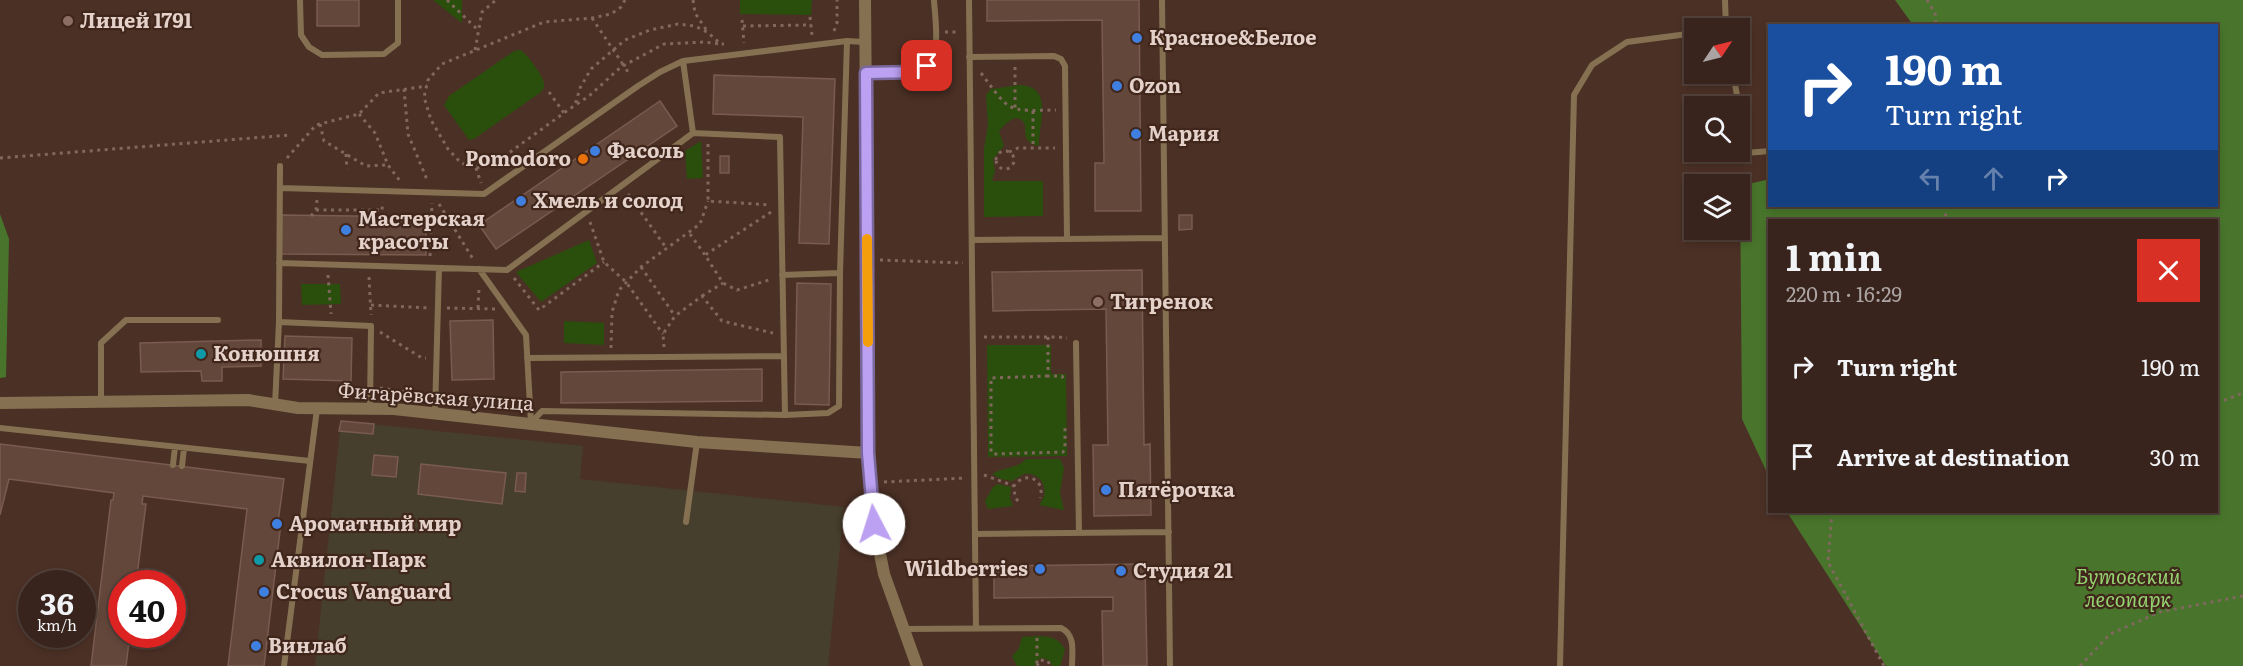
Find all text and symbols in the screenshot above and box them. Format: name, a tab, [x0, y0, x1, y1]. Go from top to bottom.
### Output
place label: Лицей 1791	[80, 4, 192, 34]
marker: Лицей 1791	[61, 14, 75, 28]
north arrow	[1684, 18, 1750, 84]
map controls	[1684, 18, 1750, 240]
place label: Красное&Белое	[1149, 21, 1317, 51]
marker: Красное&Белое	[1130, 31, 1144, 45]
text: 190 m	[1885, 36, 2003, 98]
pin	[901, 40, 952, 91]
icon: right	[1786, 48, 1864, 126]
icon: arrive	[910, 49, 943, 82]
place label: Ozon	[1129, 69, 1181, 99]
marker: Ozon	[1110, 79, 1124, 93]
text: Turn right	[1885, 93, 2022, 133]
button: search	[1684, 96, 1750, 162]
place label: Мария	[1148, 117, 1219, 147]
marker: Мария	[1129, 127, 1143, 141]
place label: Фасоль	[607, 134, 684, 164]
place label: Pomodoro	[465, 142, 571, 172]
marker: Фасоль	[588, 144, 602, 158]
marker: Pomodoro	[576, 152, 590, 166]
icon: left	[1914, 162, 1947, 195]
icon: ahead	[1977, 162, 2010, 195]
icon: right	[2040, 162, 2073, 195]
button: layers	[1684, 174, 1750, 240]
place label: Хмель и солод	[533, 184, 683, 214]
marker: Хмель и солод	[514, 194, 528, 208]
place label: Мастерская красоты	[358, 202, 485, 255]
marker: Мастерская красоты	[339, 223, 353, 237]
text: 1 min	[1786, 229, 1882, 282]
button: close	[2137, 239, 2200, 302]
text: 220 m · 16:29	[1786, 278, 1902, 308]
place label: Тигренок	[1110, 285, 1213, 315]
marker: Тигренок	[1091, 295, 1105, 309]
place label: Конюшня	[213, 337, 320, 367]
marker: Конюшня	[194, 347, 208, 361]
icon: right	[1786, 350, 1819, 383]
text: Turn right	[1837, 350, 1957, 383]
text: 190 m	[2141, 350, 2200, 383]
street label: Фитарёвская улица	[337, 373, 535, 417]
icon: arrive	[1786, 440, 1819, 473]
text: Arrive at destination	[1837, 440, 2070, 473]
text: 30 m	[2150, 440, 2200, 473]
place label: Пятёрочка	[1118, 473, 1235, 503]
marker: Пятёрочка	[1099, 483, 1113, 497]
position arrow	[842, 492, 906, 556]
place label: Ароматный мир	[289, 507, 461, 537]
marker: Ароматный мир	[270, 517, 284, 531]
place label: Аквилон-Парк	[271, 543, 426, 573]
place label: Wildberries	[904, 552, 1028, 582]
marker: Аквилон-Парк	[252, 553, 266, 567]
place label: Студия 21	[1133, 554, 1233, 584]
park label: Бутовский лесопарк	[2075, 560, 2181, 613]
marker: Wildberries	[1033, 562, 1047, 576]
marker: Студия 21	[1114, 564, 1128, 578]
speed limit sign: 40	[108, 570, 186, 648]
place label: Crocus Vanguard	[276, 575, 451, 605]
text: 36	[40, 580, 74, 624]
marker: Crocus Vanguard	[257, 585, 271, 599]
text: km/h	[37, 613, 77, 636]
place label: Винлаб	[268, 629, 347, 659]
marker: Винлаб	[249, 639, 263, 653]

